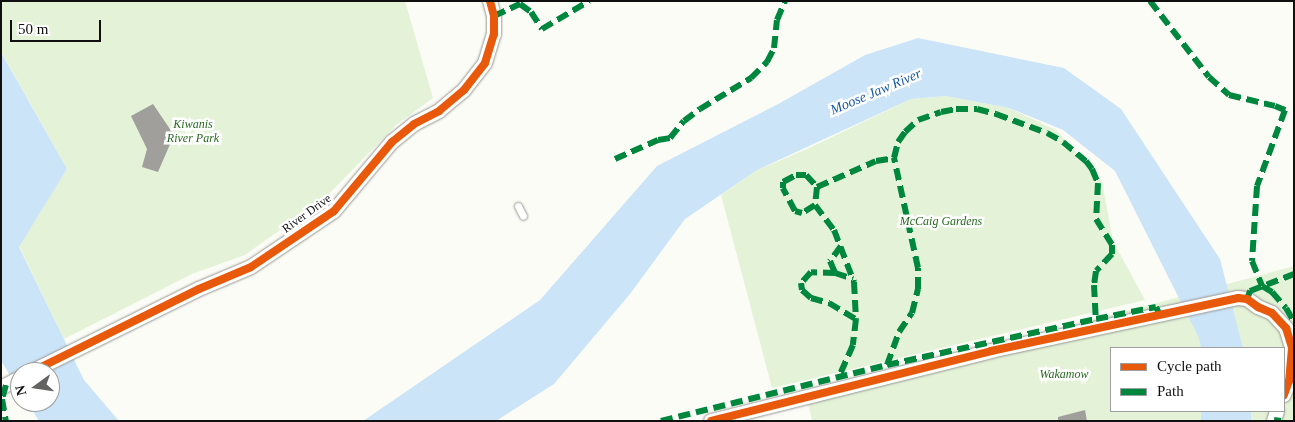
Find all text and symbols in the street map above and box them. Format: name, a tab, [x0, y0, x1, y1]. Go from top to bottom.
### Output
scale bar	[12, 10, 104, 42]
text: 50 m	[18, 21, 48, 37]
water label: Moose Jaw River	[828, 65, 924, 119]
park label: Kiwanis River Park	[167, 118, 219, 146]
street label: River Drive	[280, 191, 334, 237]
park label: McCaig Gardens	[900, 215, 982, 229]
legend	[1110, 347, 1285, 412]
text: Cycle path	[1157, 358, 1222, 374]
north arrow	[10, 362, 60, 412]
park label: Wakamow	[1040, 368, 1088, 382]
text: Path	[1157, 383, 1184, 399]
text: N	[12, 384, 29, 397]

